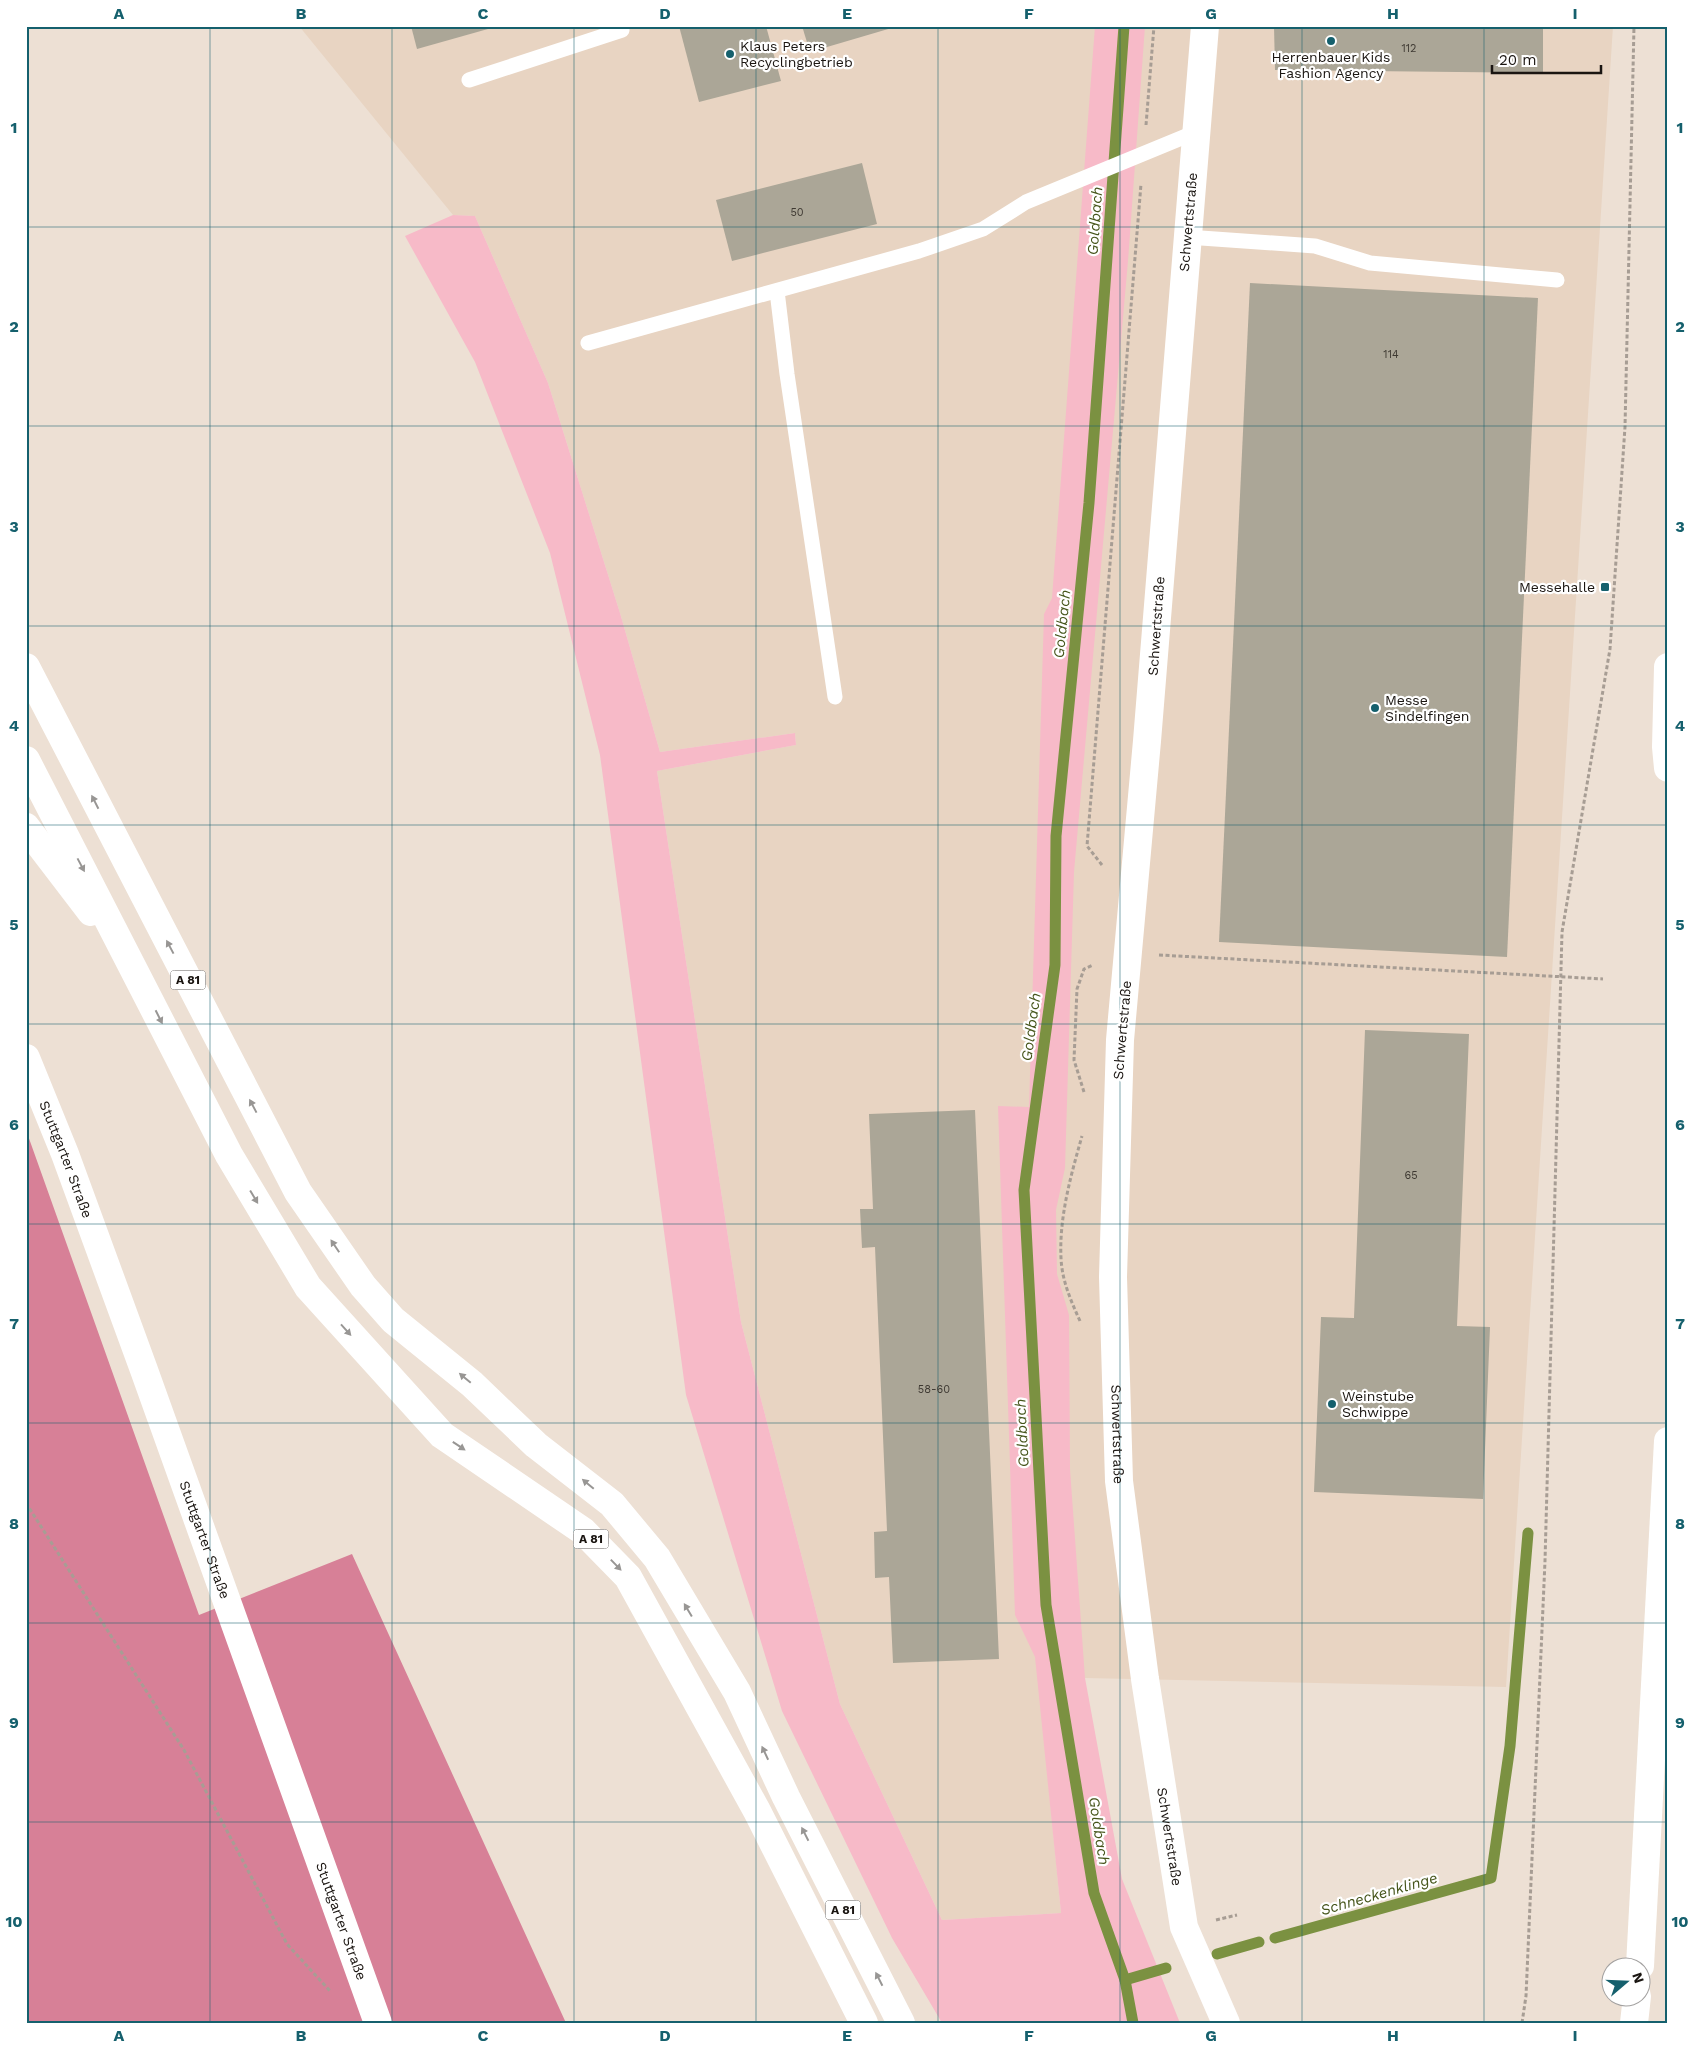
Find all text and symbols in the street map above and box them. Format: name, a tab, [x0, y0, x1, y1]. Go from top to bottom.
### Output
text: A	[114, 4, 125, 23]
text: B	[296, 4, 307, 23]
text: C	[478, 4, 489, 23]
text: D	[659, 4, 671, 23]
text: E	[842, 4, 852, 23]
text: F	[1024, 4, 1034, 23]
text: G	[1205, 4, 1217, 23]
text: H	[1387, 4, 1399, 23]
text: I	[1572, 4, 1578, 23]
marker: Herrenbauer Kids Fashion Agency	[1325, 35, 1337, 47]
place label: Klaus Peters Recyclingbetrieb	[740, 38, 853, 70]
house number: 112	[1402, 42, 1417, 55]
scale bar	[1492, 42, 1600, 74]
marker: Klaus Peters Recyclingbetrieb	[724, 48, 736, 60]
place label: Herrenbauer Kids Fashion Agency	[1272, 49, 1390, 81]
text: 20 m	[1499, 51, 1537, 69]
text: 1	[11, 118, 17, 137]
text: 1	[1677, 118, 1683, 137]
street label: Schwertstraße	[1176, 172, 1200, 272]
water label: Goldbach	[1084, 186, 1106, 256]
house number: 50	[790, 206, 804, 219]
text: 2	[9, 317, 19, 336]
text: 2	[1675, 317, 1685, 336]
house number: 114	[1383, 348, 1399, 361]
text: 3	[9, 517, 19, 536]
text: 3	[1675, 517, 1685, 536]
street label: Schwertstraße	[1145, 576, 1167, 676]
place label: Messehalle	[1519, 579, 1595, 595]
marker: Messehalle	[1599, 581, 1611, 593]
water label: Goldbach	[1049, 589, 1075, 659]
place label: Messe Sindelfingen	[1385, 692, 1470, 724]
marker: Messe Sindelfingen	[1369, 702, 1381, 714]
text: 4	[9, 716, 19, 735]
text: 4	[1675, 716, 1685, 735]
one-way arrow	[91, 795, 99, 810]
one-way arrow	[77, 858, 85, 872]
text: 5	[9, 915, 19, 934]
text: 5	[1675, 915, 1685, 934]
one-way arrow	[166, 939, 174, 954]
road number: A 81	[170, 970, 206, 990]
street label: Schwertstraße	[1110, 980, 1134, 1080]
water label: Goldbach	[1017, 992, 1045, 1062]
one-way arrow	[156, 1010, 164, 1024]
street label: Stuttgarter Straße	[36, 1098, 96, 1220]
one-way arrow	[249, 1099, 258, 1113]
text: 6	[9, 1115, 19, 1134]
text: 6	[1675, 1115, 1685, 1134]
house number: 65	[1404, 1169, 1418, 1182]
one-way arrow	[249, 1190, 258, 1204]
one-way arrow	[330, 1239, 340, 1253]
text: 7	[9, 1314, 19, 1333]
text: 7	[1675, 1314, 1685, 1333]
one-way arrow	[340, 1323, 352, 1335]
one-way arrow	[459, 1372, 472, 1383]
house number: 58-60	[918, 1383, 950, 1396]
street label: Schwertstraße	[1108, 1384, 1127, 1484]
place label: Weinstube Schwippe	[1342, 1388, 1414, 1420]
water label: Goldbach	[1011, 1398, 1033, 1468]
marker: Weinstube Schwippe	[1326, 1398, 1338, 1410]
one-way arrow	[452, 1442, 465, 1451]
one-way arrow	[582, 1478, 594, 1490]
street label: Stuttgarter Straße	[176, 1479, 233, 1601]
text: 8	[9, 1514, 19, 1533]
text: 8	[1675, 1514, 1685, 1533]
road number: A 81	[574, 1530, 608, 1548]
one-way arrow	[610, 1559, 622, 1571]
one-way arrow	[683, 1604, 692, 1617]
text: 9	[9, 1713, 19, 1732]
text: 9	[1675, 1713, 1685, 1732]
one-way arrow	[761, 1746, 769, 1760]
street label: Schwertstraße	[1154, 1786, 1185, 1887]
water label: Goldbach	[1085, 1796, 1113, 1866]
one-way arrow	[801, 1827, 809, 1842]
street label: Stuttgarter Straße	[313, 1860, 370, 1982]
water label: Schneckenklinge	[1318, 1869, 1440, 1919]
road number: A 81	[826, 1900, 860, 1920]
text: 10	[5, 1912, 23, 1931]
text: 10	[1671, 1912, 1689, 1931]
north arrow	[1602, 1956, 1652, 2006]
text: N	[1629, 1970, 1648, 1985]
one-way arrow	[875, 1972, 883, 1986]
text: A	[114, 2026, 125, 2045]
text: B	[296, 2026, 307, 2045]
text: C	[478, 2026, 489, 2045]
text: D	[659, 2026, 671, 2045]
text: E	[842, 2026, 852, 2045]
text: F	[1024, 2026, 1034, 2045]
text: G	[1205, 2026, 1217, 2045]
text: H	[1387, 2026, 1399, 2045]
text: I	[1572, 2026, 1578, 2045]

